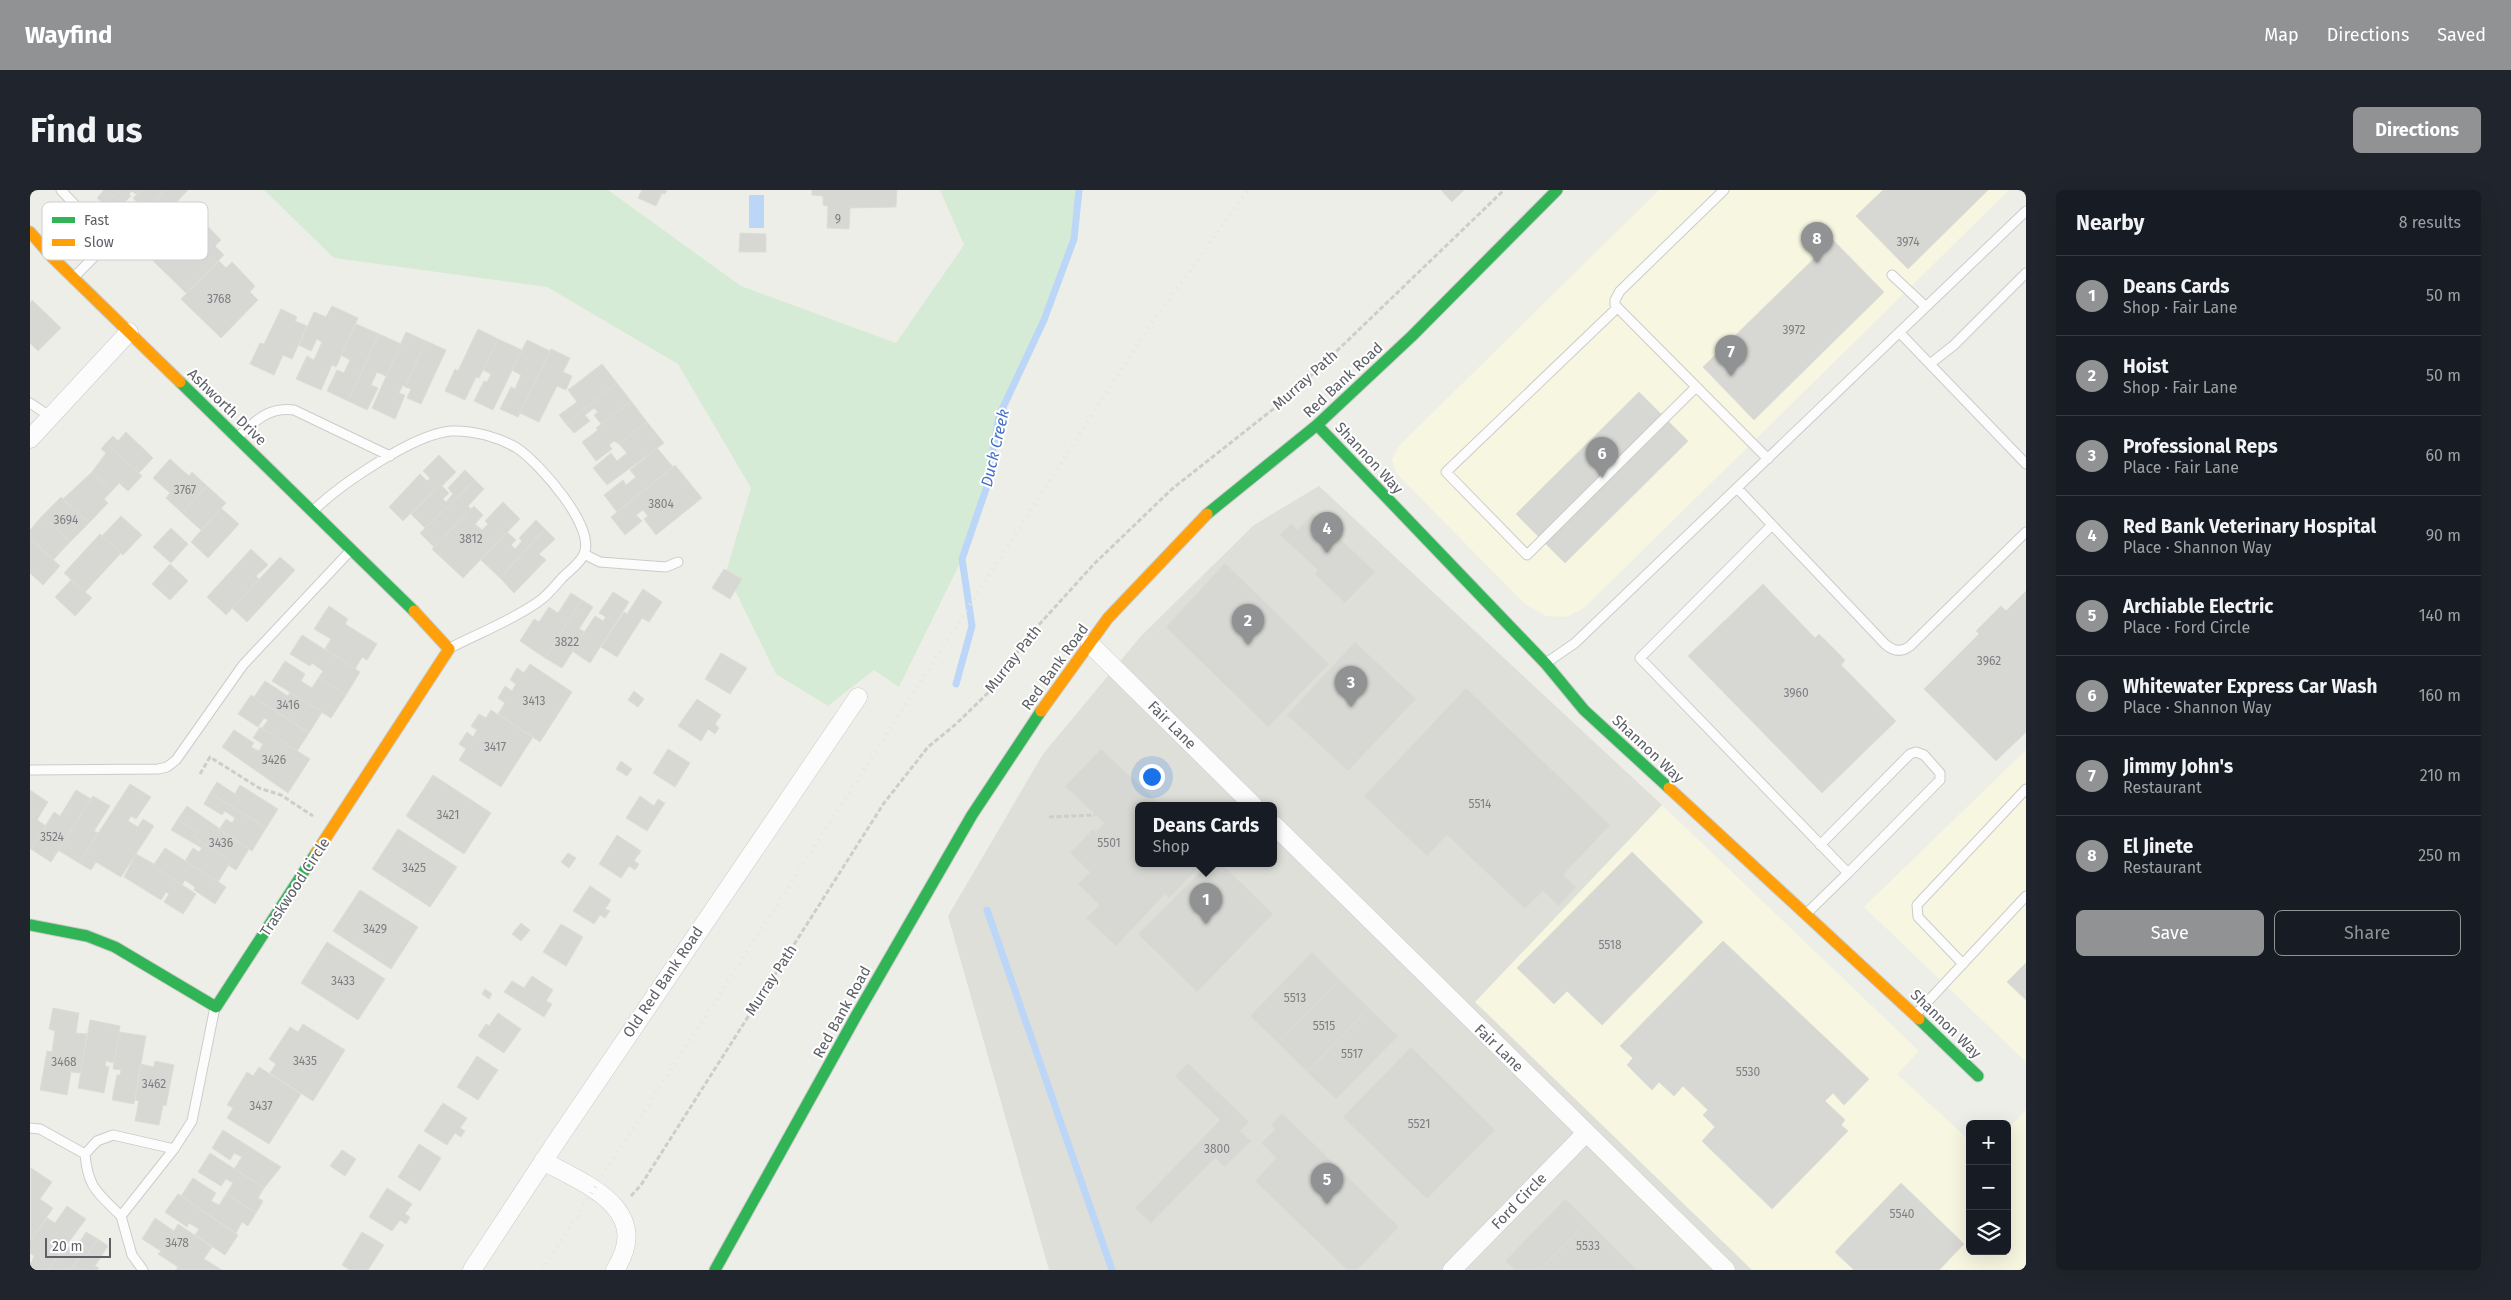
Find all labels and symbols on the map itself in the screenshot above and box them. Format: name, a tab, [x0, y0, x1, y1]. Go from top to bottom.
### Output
legend	[42, 202, 208, 260]
text: Fast	[84, 212, 110, 229]
house number: 9	[835, 212, 841, 226]
pin: 8	[1801, 222, 1833, 263]
text: Slow	[84, 234, 114, 251]
house number: 3974	[1896, 235, 1920, 249]
house number: 3768	[207, 292, 231, 306]
house number: 3972	[1782, 323, 1806, 337]
pin: 7	[1715, 335, 1747, 376]
street label: Red Bank Road	[1299, 339, 1387, 421]
street label: Murray Path	[1269, 346, 1341, 414]
street label: Ashworth Drive	[184, 365, 270, 449]
water label: Duck Creek	[977, 407, 1013, 489]
street label: Shannon Way	[1331, 418, 1407, 498]
pin: 6	[1586, 437, 1618, 478]
house number: 3767	[174, 483, 196, 497]
house number: 3804	[648, 497, 674, 511]
pin: 4	[1311, 512, 1343, 553]
house number: 3694	[54, 513, 79, 527]
house number: 3812	[459, 532, 483, 546]
pin: 2	[1232, 604, 1264, 645]
street label: Red Bank Road	[1018, 620, 1092, 714]
street label: Murray Path	[981, 622, 1045, 696]
house number: 3822	[555, 635, 579, 649]
house number: 3962	[1977, 654, 2001, 668]
pin: 3	[1335, 666, 1367, 707]
house number: 3960	[1783, 686, 1809, 700]
house number: 3413	[523, 694, 545, 708]
street label: Fair Lane	[1144, 697, 1200, 753]
house number: 3416	[276, 698, 300, 712]
street label: Shannon Way	[1608, 711, 1688, 787]
house number: 3417	[484, 740, 506, 754]
house number: 3426	[262, 753, 286, 767]
your location	[1139, 764, 1165, 790]
house number: 5514	[1469, 797, 1492, 811]
house number: 3421	[437, 808, 459, 822]
house number: 3524	[40, 830, 65, 844]
street label: Traskwood Circle	[256, 834, 334, 940]
house number: 3436	[209, 836, 233, 850]
house number: 5501	[1097, 836, 1121, 850]
house number: 3425	[402, 861, 426, 875]
pin: 1	[1190, 883, 1222, 924]
house number: 3429	[363, 922, 387, 936]
street label: Old Red Bank Road	[619, 923, 707, 1041]
house number: 5518	[1598, 938, 1622, 952]
street label: Murray Path	[741, 941, 801, 1019]
street label: Red Bank Road	[809, 963, 875, 1061]
house number: 3433	[331, 974, 355, 988]
street label: Shannon Way	[1907, 986, 1986, 1063]
house number: 5513	[1284, 991, 1306, 1005]
house number: 5515	[1313, 1019, 1335, 1033]
street label: Fair Lane	[1471, 1020, 1527, 1076]
house number: 5517	[1341, 1047, 1363, 1061]
house number: 3435	[293, 1054, 317, 1068]
house number: 3468	[51, 1055, 77, 1069]
house number: 5530	[1736, 1065, 1761, 1079]
house number: 3462	[142, 1077, 166, 1091]
house number: 3437	[249, 1099, 273, 1113]
house number: 5521	[1408, 1117, 1430, 1131]
house number: 3800	[1204, 1142, 1230, 1156]
pin: 5	[1311, 1163, 1343, 1204]
street label: Ford Circle	[1488, 1169, 1550, 1233]
house number: 5540	[1889, 1207, 1915, 1221]
scale bar	[45, 1235, 111, 1258]
house number: 3478	[165, 1236, 189, 1250]
house number: 5533	[1576, 1239, 1600, 1253]

